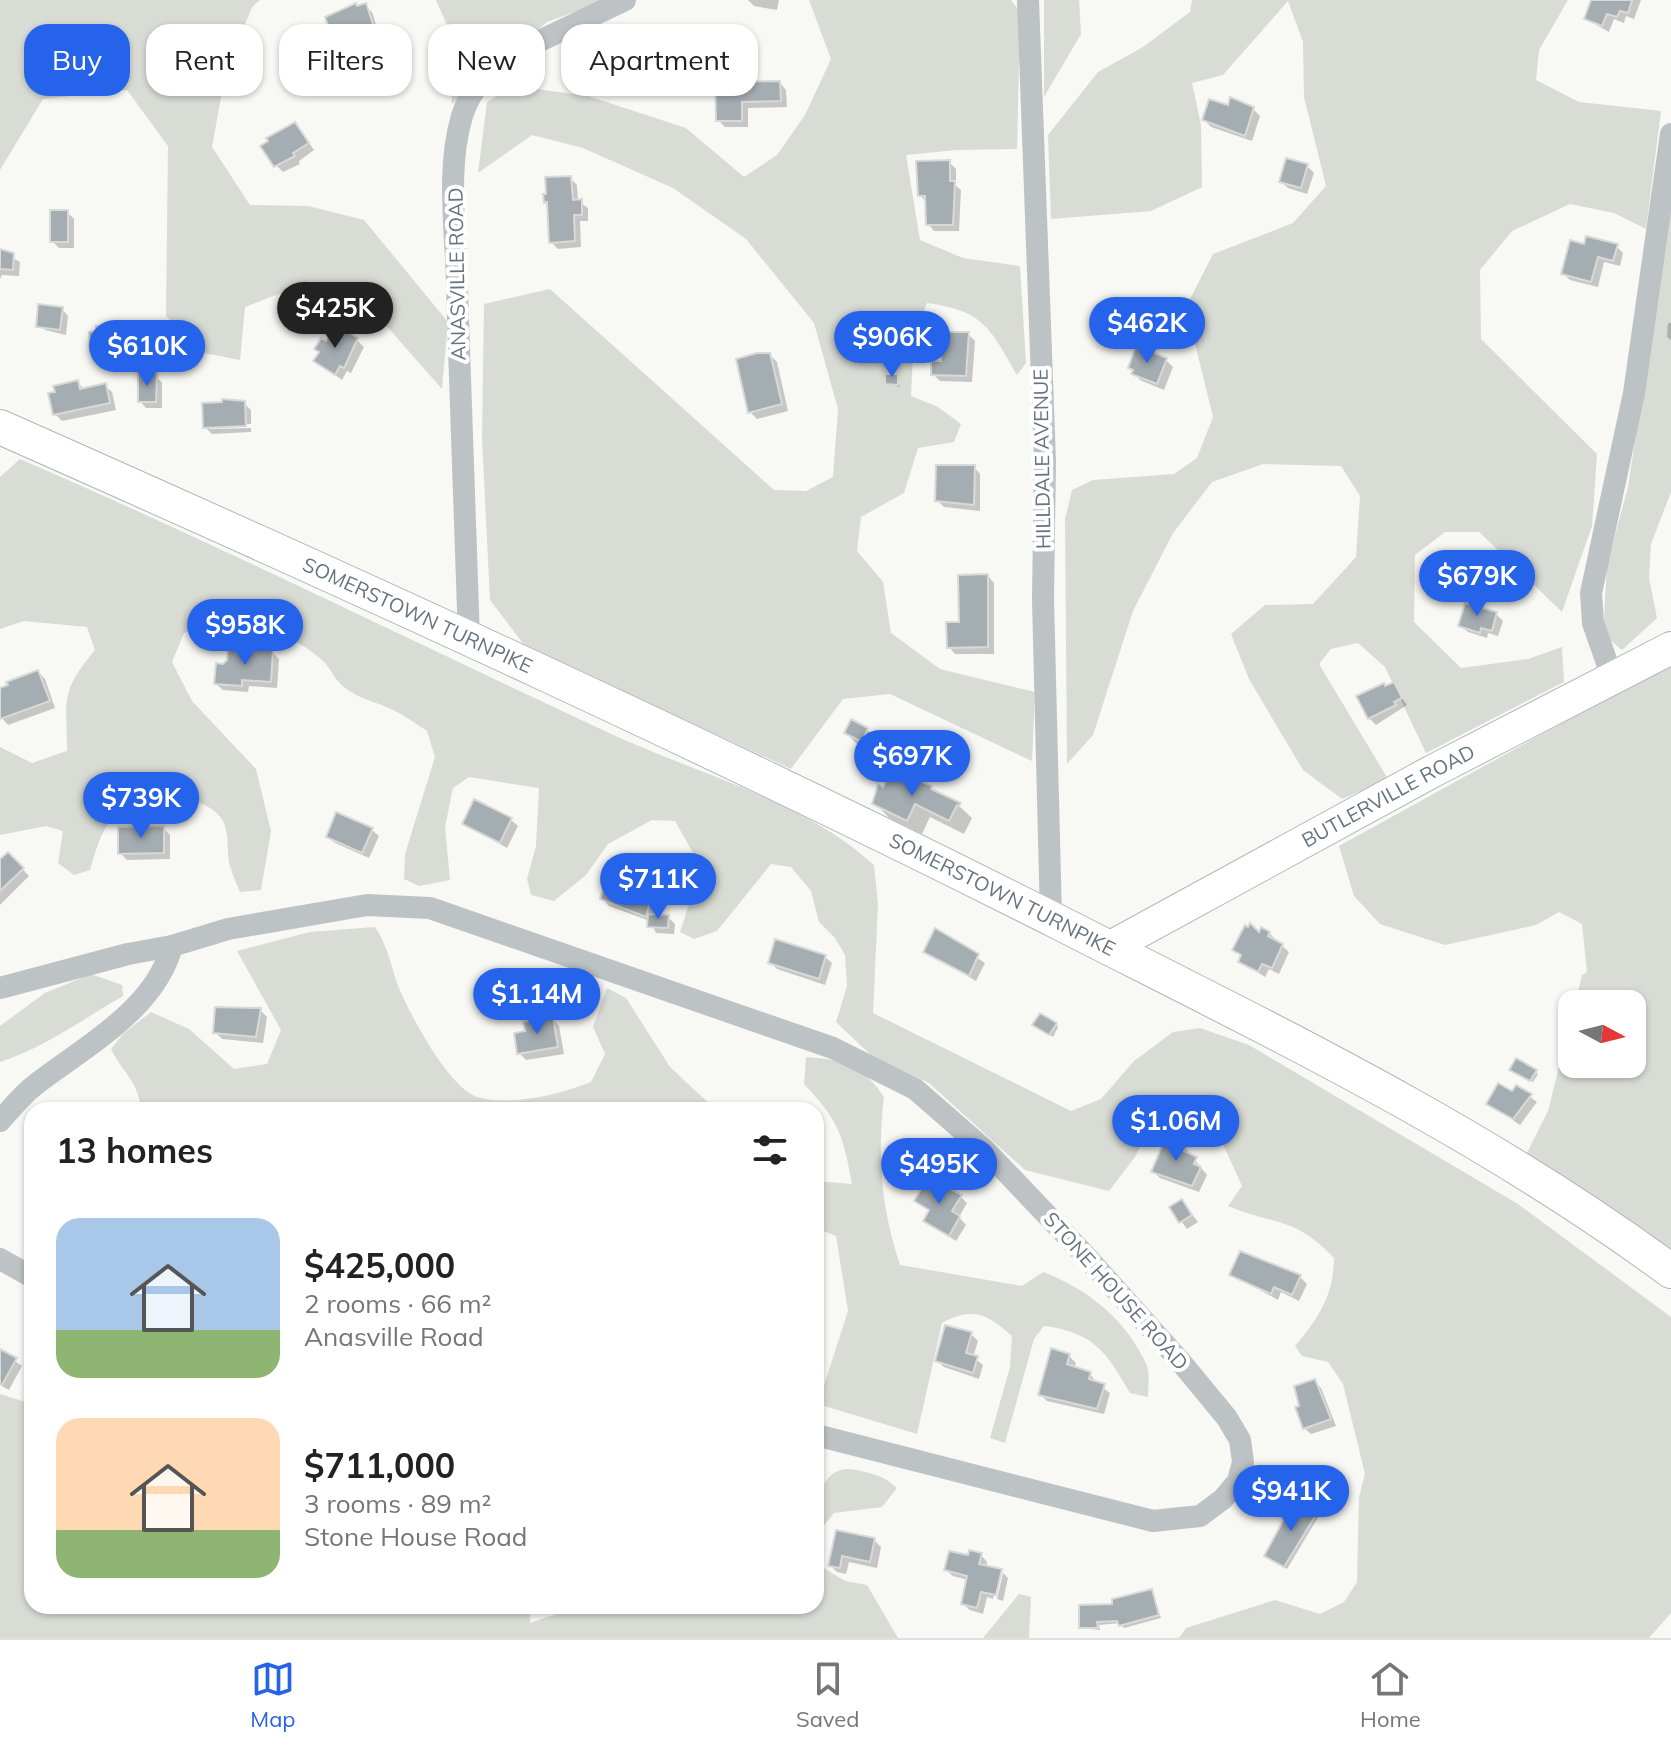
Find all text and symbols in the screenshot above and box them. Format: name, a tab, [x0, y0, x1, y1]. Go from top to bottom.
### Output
chip: Buy	[24, 24, 130, 96]
chip: Rent	[146, 24, 263, 96]
chip: Filters	[279, 24, 412, 96]
chip: New	[428, 24, 545, 96]
chip: Apartment	[561, 24, 758, 96]
street label: ANASVILLE ROAD	[442, 187, 471, 361]
pin: $425K	[279, 282, 391, 350]
text: $425K	[295, 291, 375, 324]
pin: $462K	[1091, 297, 1203, 365]
text: $462K	[1107, 306, 1187, 339]
pin: $906K	[836, 311, 948, 379]
pin: $610K	[91, 320, 203, 388]
text: $906K	[852, 320, 932, 353]
text: $610K	[107, 329, 187, 362]
street label: HILLDALE AVENUE	[1027, 369, 1056, 549]
pin: $679K	[1421, 550, 1533, 618]
street label: SOMERSTOWN TURNPIKE	[299, 551, 537, 678]
text: $679K	[1437, 559, 1517, 592]
pin: $958K	[189, 599, 301, 667]
text: $958K	[205, 608, 285, 641]
pin: $697K	[856, 730, 968, 798]
text: $697K	[872, 739, 952, 772]
street label: BUTLERVILLE ROAD	[1297, 739, 1479, 852]
pin: $739K	[85, 772, 197, 840]
text: $739K	[101, 781, 181, 814]
street label: SOMERSTOWN TURNPIKE	[885, 827, 1120, 961]
pin: $711K	[602, 853, 714, 921]
text: $711K	[618, 862, 698, 895]
pin: $1.14M	[472, 968, 602, 1036]
text: $1.14M	[491, 977, 583, 1010]
north arrow	[1558, 990, 1646, 1078]
map controls	[1558, 990, 1646, 1078]
pin: $1.06M	[1111, 1095, 1241, 1163]
text: $1.06M	[1130, 1104, 1222, 1137]
icon: filters	[748, 1128, 792, 1172]
text: 13 homes	[56, 1129, 213, 1172]
pin: $495K	[883, 1138, 995, 1206]
text: $495K	[899, 1147, 979, 1180]
street label: STONE HOUSE ROAD	[1039, 1206, 1194, 1375]
text: $425,000	[304, 1244, 455, 1287]
icon: home	[120, 1250, 216, 1346]
text: 2 rooms · 66 m²	[304, 1287, 491, 1320]
text: Anasville Road	[304, 1320, 484, 1353]
text: $711,000	[304, 1444, 455, 1487]
icon: home	[120, 1450, 216, 1546]
pin: $941K	[1235, 1465, 1347, 1533]
text: $941K	[1251, 1474, 1331, 1507]
text: 3 rooms · 89 m²	[304, 1487, 491, 1520]
text: Stone House Road	[304, 1520, 527, 1553]
tab: Map	[250, 1657, 296, 1733]
tab: Saved	[796, 1657, 860, 1733]
tab: Home	[1360, 1657, 1421, 1733]

